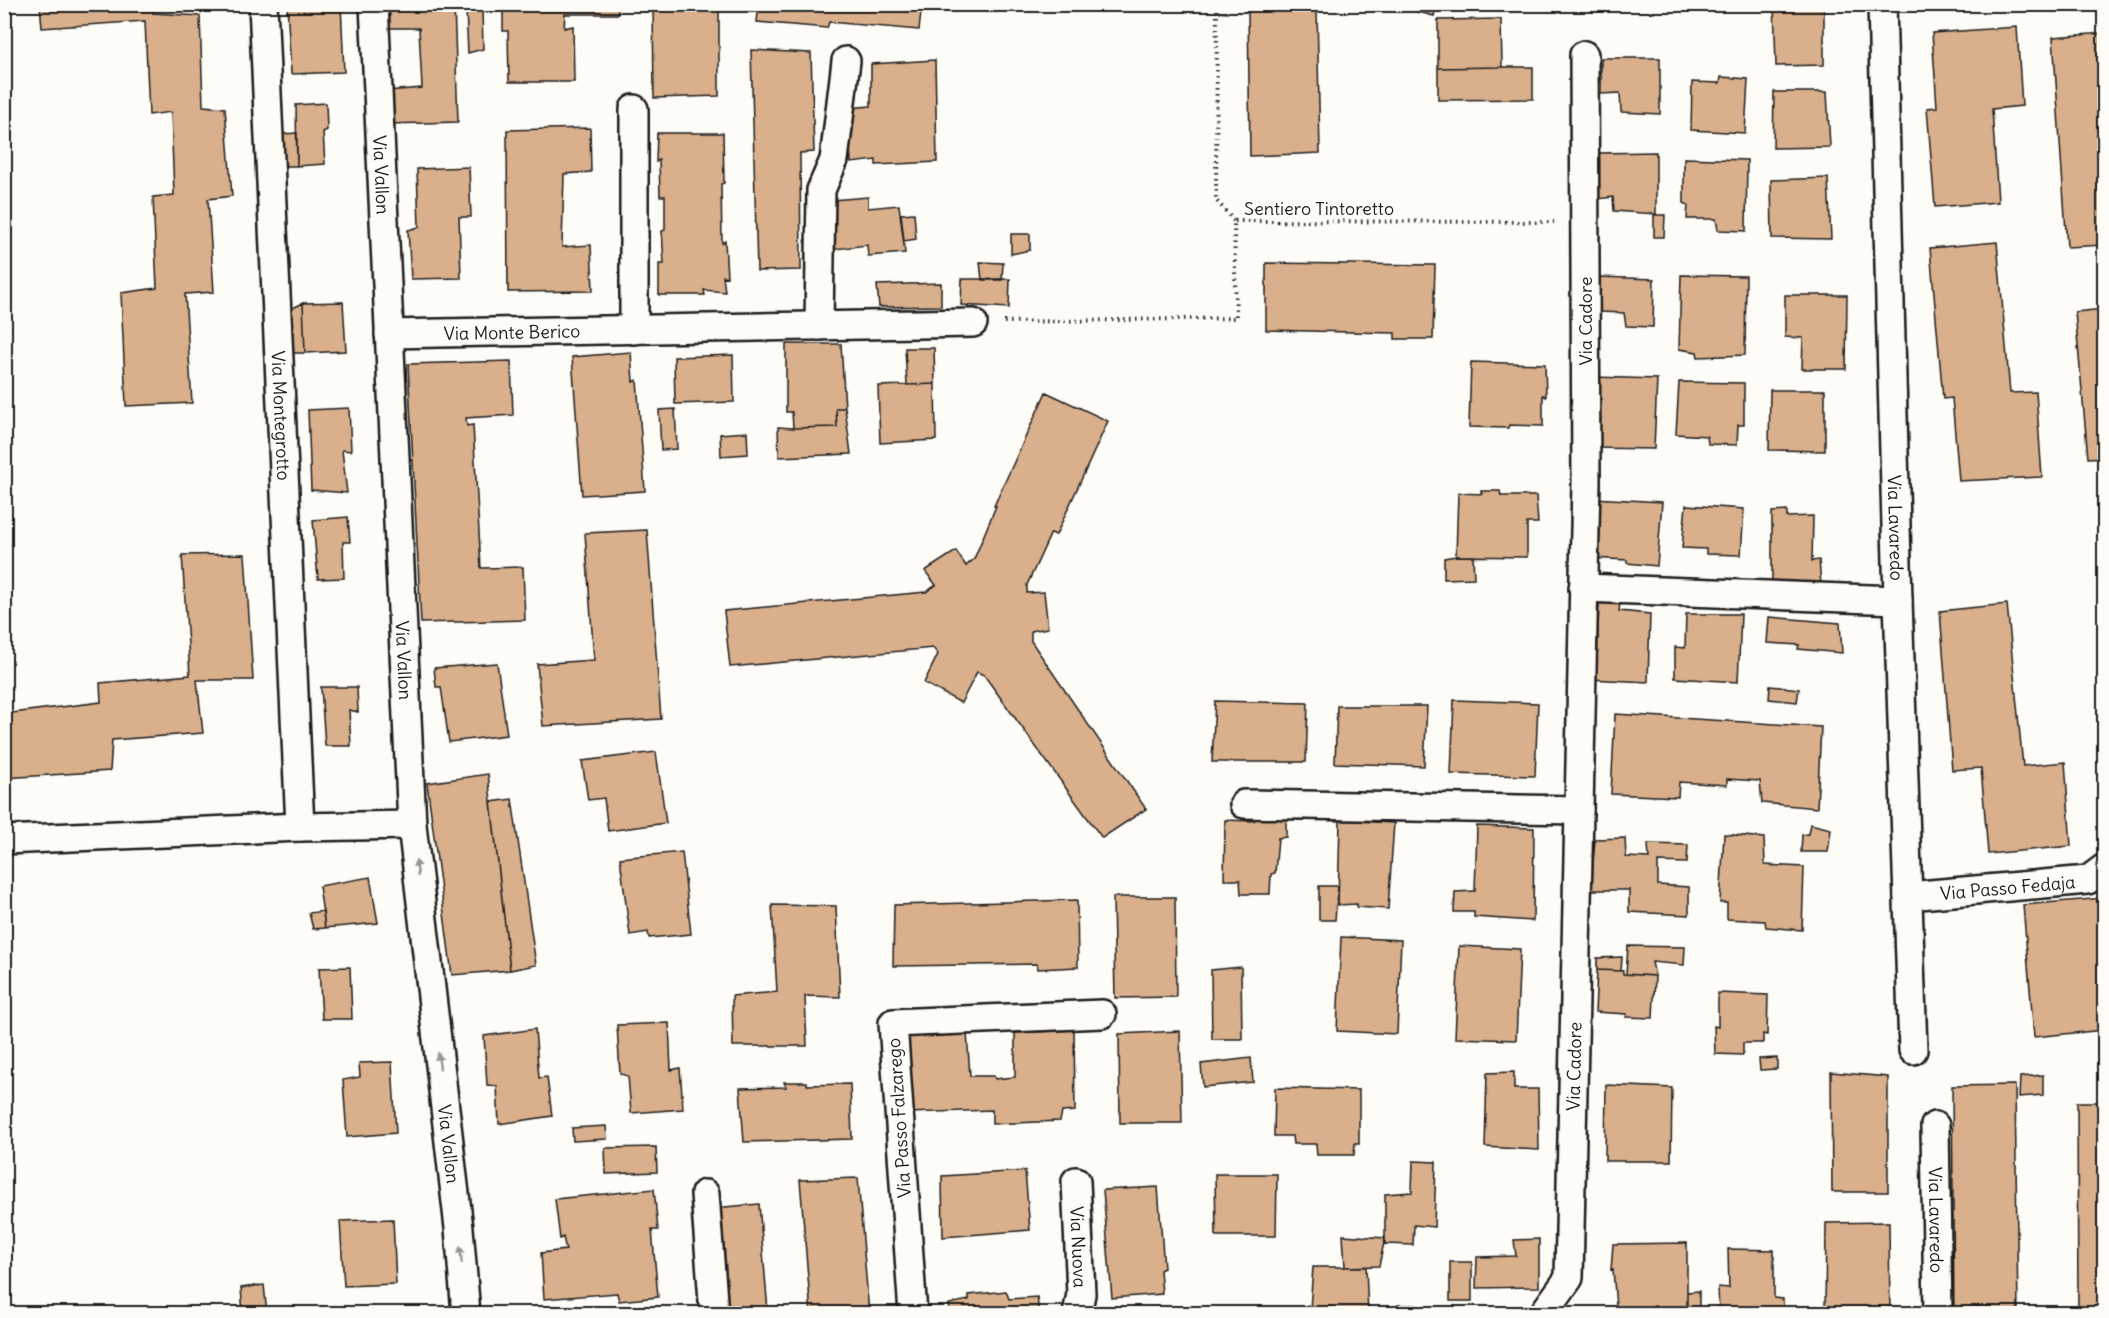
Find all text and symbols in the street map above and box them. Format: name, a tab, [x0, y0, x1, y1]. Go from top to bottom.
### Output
street label: Via Vallon	[369, 135, 395, 215]
street label: Sentiero Tintoretto	[1244, 197, 1394, 220]
street label: Via Cadore	[1574, 277, 1597, 365]
street label: Via Monte Berico	[443, 319, 581, 344]
street label: Via Montegrotto	[267, 350, 296, 481]
street label: Via Lavaredo	[1883, 475, 1909, 581]
street label: Via Vallon	[391, 620, 418, 700]
one-way arrow	[412, 858, 421, 877]
street label: Via Passo Fedaja	[1939, 870, 2076, 905]
street label: Via Cadore	[1561, 1022, 1586, 1111]
street label: Via Passo Falzarego	[882, 1037, 916, 1199]
one-way arrow	[434, 1052, 444, 1071]
street label: Via Vallon	[433, 1103, 465, 1185]
street label: Via Lavaredo	[1924, 1167, 1949, 1273]
street label: Via Nuova	[1066, 1206, 1092, 1288]
one-way arrow	[456, 1246, 466, 1265]

